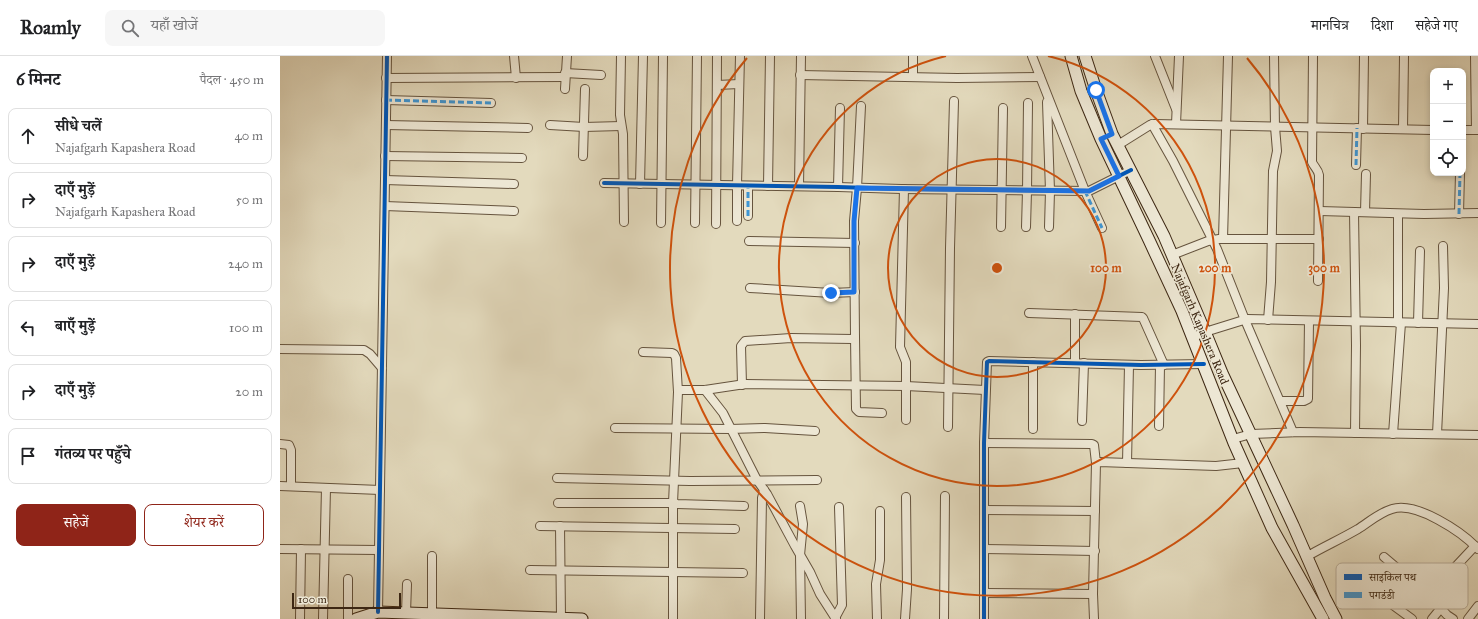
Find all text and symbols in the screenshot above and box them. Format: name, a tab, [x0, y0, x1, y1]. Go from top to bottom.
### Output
search box	[105, 10, 385, 46]
text: Roamly	[20, 16, 81, 39]
text: यहाँ खोजें	[151, 16, 198, 34]
icon: search	[119, 17, 141, 39]
text: मानचित्र	[1311, 17, 1349, 34]
text: दिशा	[1371, 17, 1393, 34]
text: सहेजे गए	[1415, 17, 1458, 34]
map controls	[1430, 68, 1466, 176]
button: +	[1430, 68, 1466, 104]
text: 6 मिनट	[16, 69, 61, 90]
text: पैदल · 450 m	[200, 72, 264, 88]
route start	[1087, 81, 1105, 99]
button: −	[1430, 104, 1466, 140]
text: सीधे चलें	[55, 117, 102, 135]
icon: ahead	[17, 125, 39, 147]
text: 40 m	[234, 128, 263, 144]
text: Najafgarh Kapashera Road	[55, 140, 196, 156]
button: locate	[1430, 140, 1466, 176]
text: दाएँ मुड़ें	[55, 181, 95, 199]
icon: right	[17, 189, 39, 211]
text: 50 m	[236, 192, 263, 208]
text: Najafgarh Kapashera Road	[55, 204, 196, 220]
icon: right	[17, 253, 39, 275]
text: दाएँ मुड़ें	[55, 253, 95, 271]
text: 240 m	[228, 256, 263, 272]
centre of rings	[990, 261, 1004, 275]
text: 100 m	[1090, 261, 1123, 275]
text: 200 m	[1199, 261, 1232, 275]
text: 300 m	[1308, 261, 1341, 276]
street label: Najafgarh Kapashera Road	[1167, 262, 1232, 387]
route end	[822, 284, 840, 302]
icon: left	[17, 317, 39, 339]
text: बाएँ मुड़ें	[55, 317, 95, 335]
text: 100 m	[229, 320, 263, 336]
icon: right	[17, 381, 39, 403]
text: दाएँ मुड़ें	[55, 381, 95, 399]
text: 20 m	[235, 384, 263, 400]
icon: arrive	[17, 445, 39, 467]
text: गंतव्य पर पहुँचे	[55, 445, 131, 463]
button: सहेजें	[16, 504, 136, 546]
button: शेयर करें	[144, 504, 264, 546]
legend	[1336, 563, 1468, 609]
text: साइकिल पथ	[1368, 571, 1417, 584]
text: पगडंडी	[1368, 589, 1396, 602]
scale bar	[292, 591, 401, 610]
text: 100 m	[298, 593, 327, 606]

